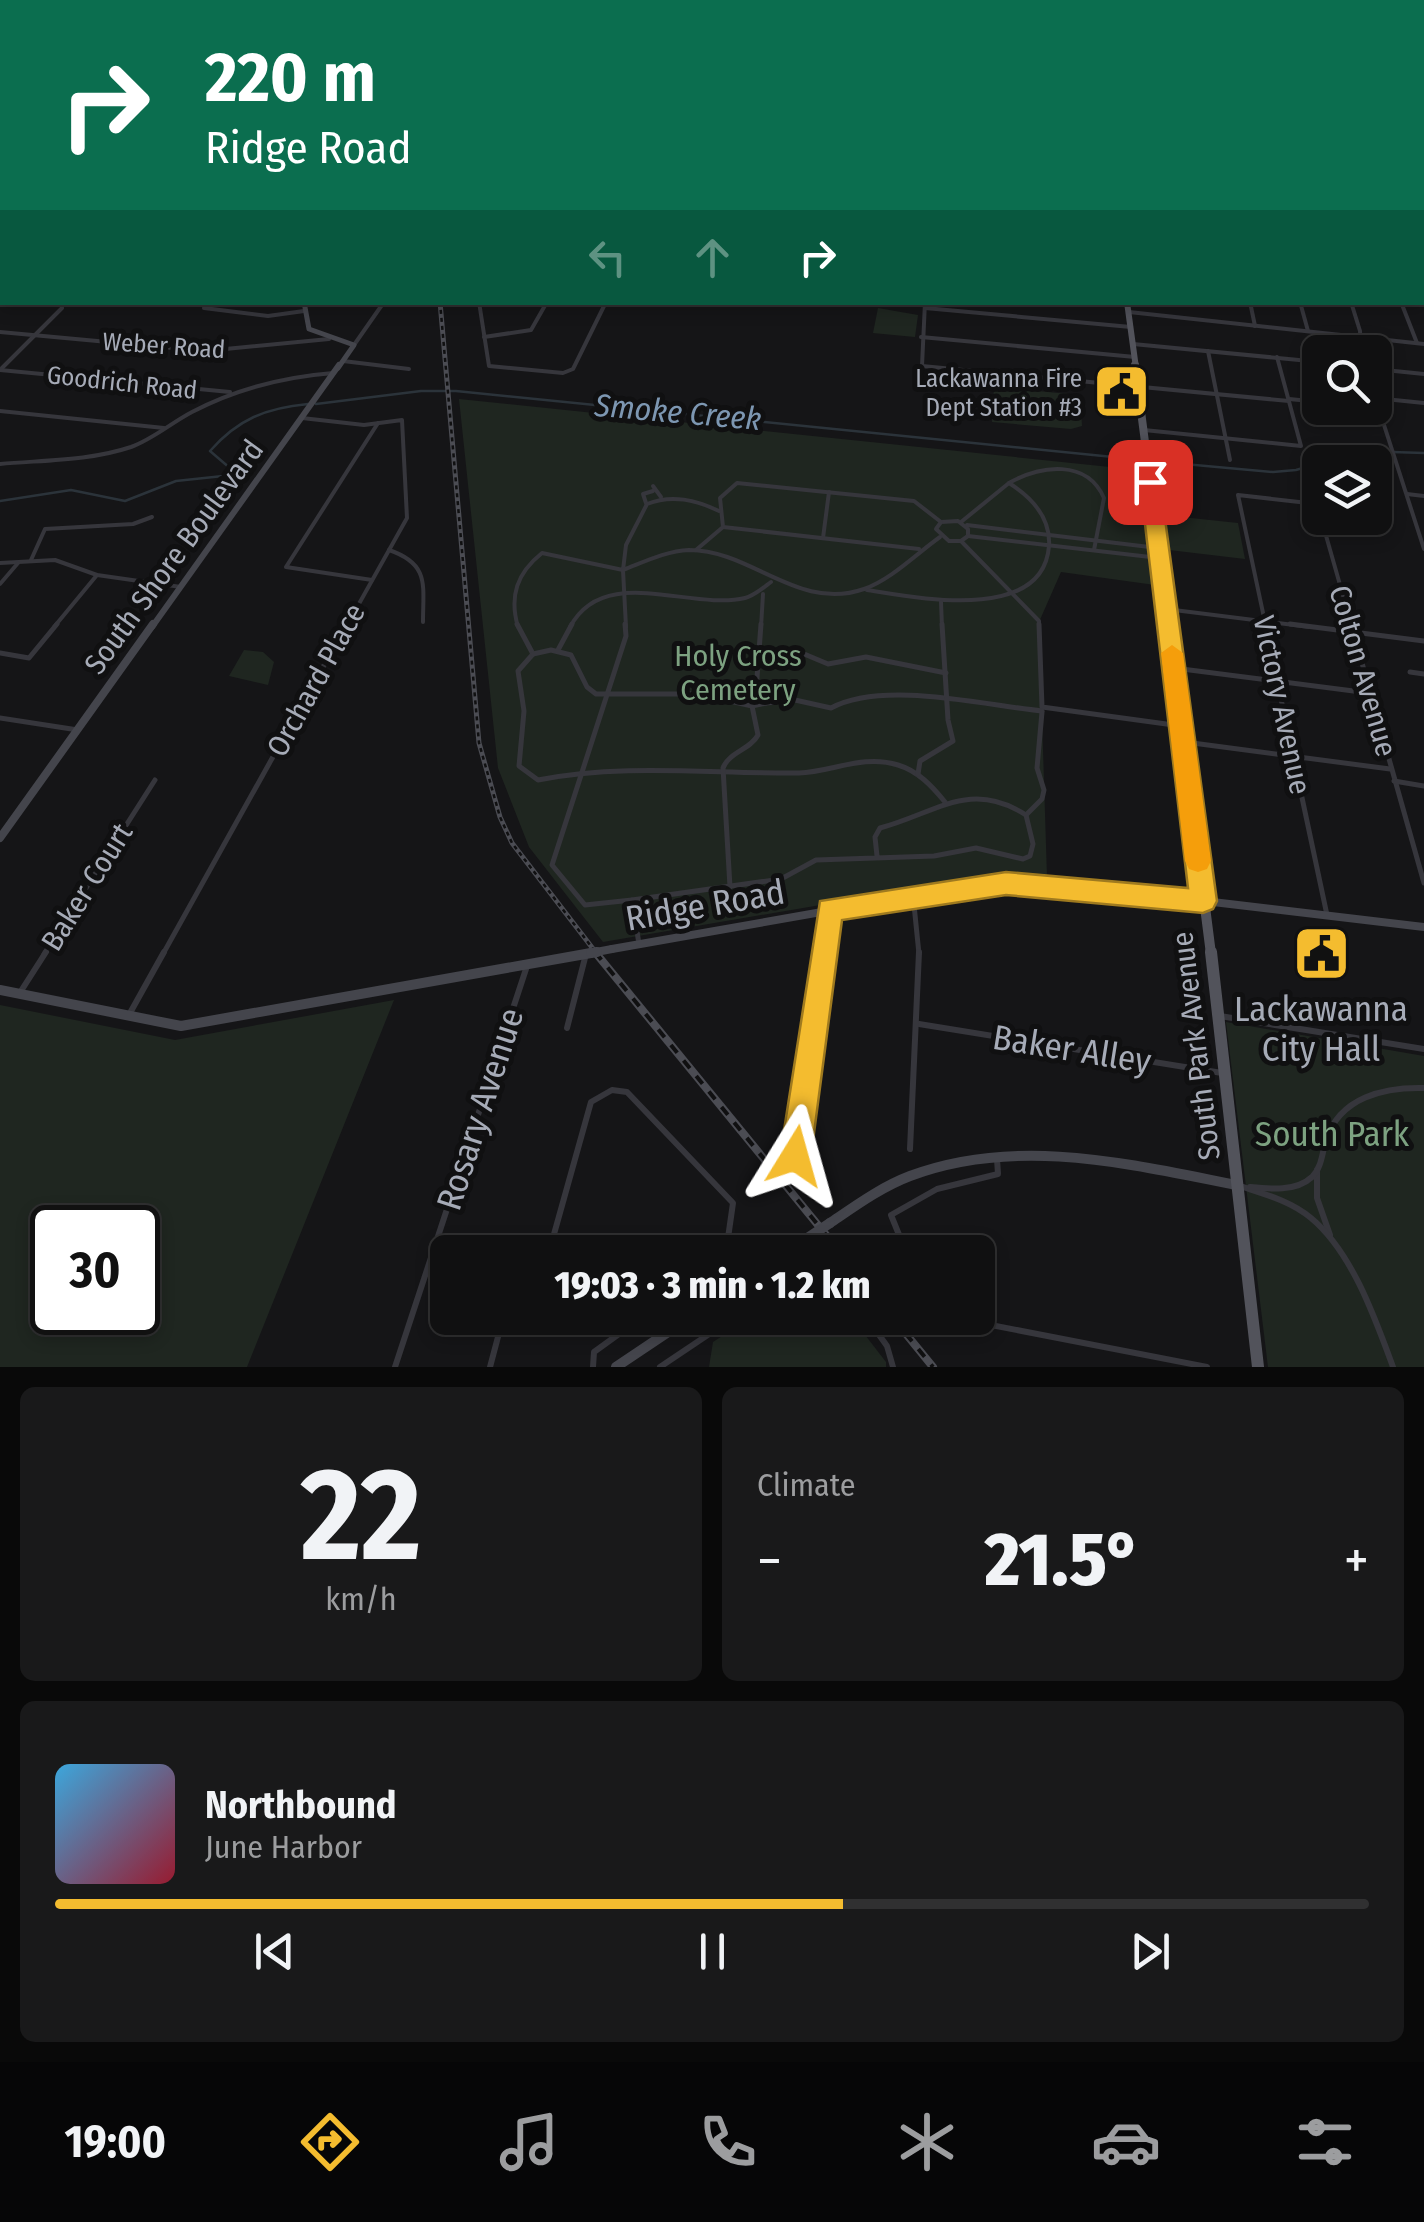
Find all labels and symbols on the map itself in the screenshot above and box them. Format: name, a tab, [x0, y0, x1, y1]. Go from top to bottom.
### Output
street label: Weber Road	[102, 327, 226, 365]
street label: Goodrich Road	[45, 360, 198, 406]
public building icon: Lackawanna Fire Dept Station #3	[1091, 362, 1151, 422]
place label: Lackawanna Fire Dept Station #3	[915, 364, 1082, 423]
water label: Smoke Creek	[592, 386, 763, 438]
street label: South Shore Boulevard	[77, 433, 271, 681]
pin	[1108, 440, 1193, 525]
street label: Colton Avenue	[1321, 581, 1405, 761]
street label: Orchard Place	[259, 597, 373, 763]
street label: Victory Avenue	[1245, 612, 1319, 798]
park label: Holy Cross Cemetery	[674, 638, 802, 708]
street label: Baker Court	[34, 816, 140, 957]
street label: Ridge Road	[622, 870, 788, 940]
public building icon: Lackawanna City Hall	[1291, 923, 1351, 983]
street label: South Park Avenue	[1164, 930, 1228, 1162]
place label: Lackawanna City Hall	[1234, 988, 1408, 1070]
street label: Rosary Avenue	[428, 1003, 532, 1215]
street label: Baker Alley	[990, 1016, 1154, 1082]
position arrow	[743, 1104, 847, 1208]
park label: South Park	[1255, 1113, 1410, 1155]
speed limit sign: 30	[30, 1205, 160, 1335]

